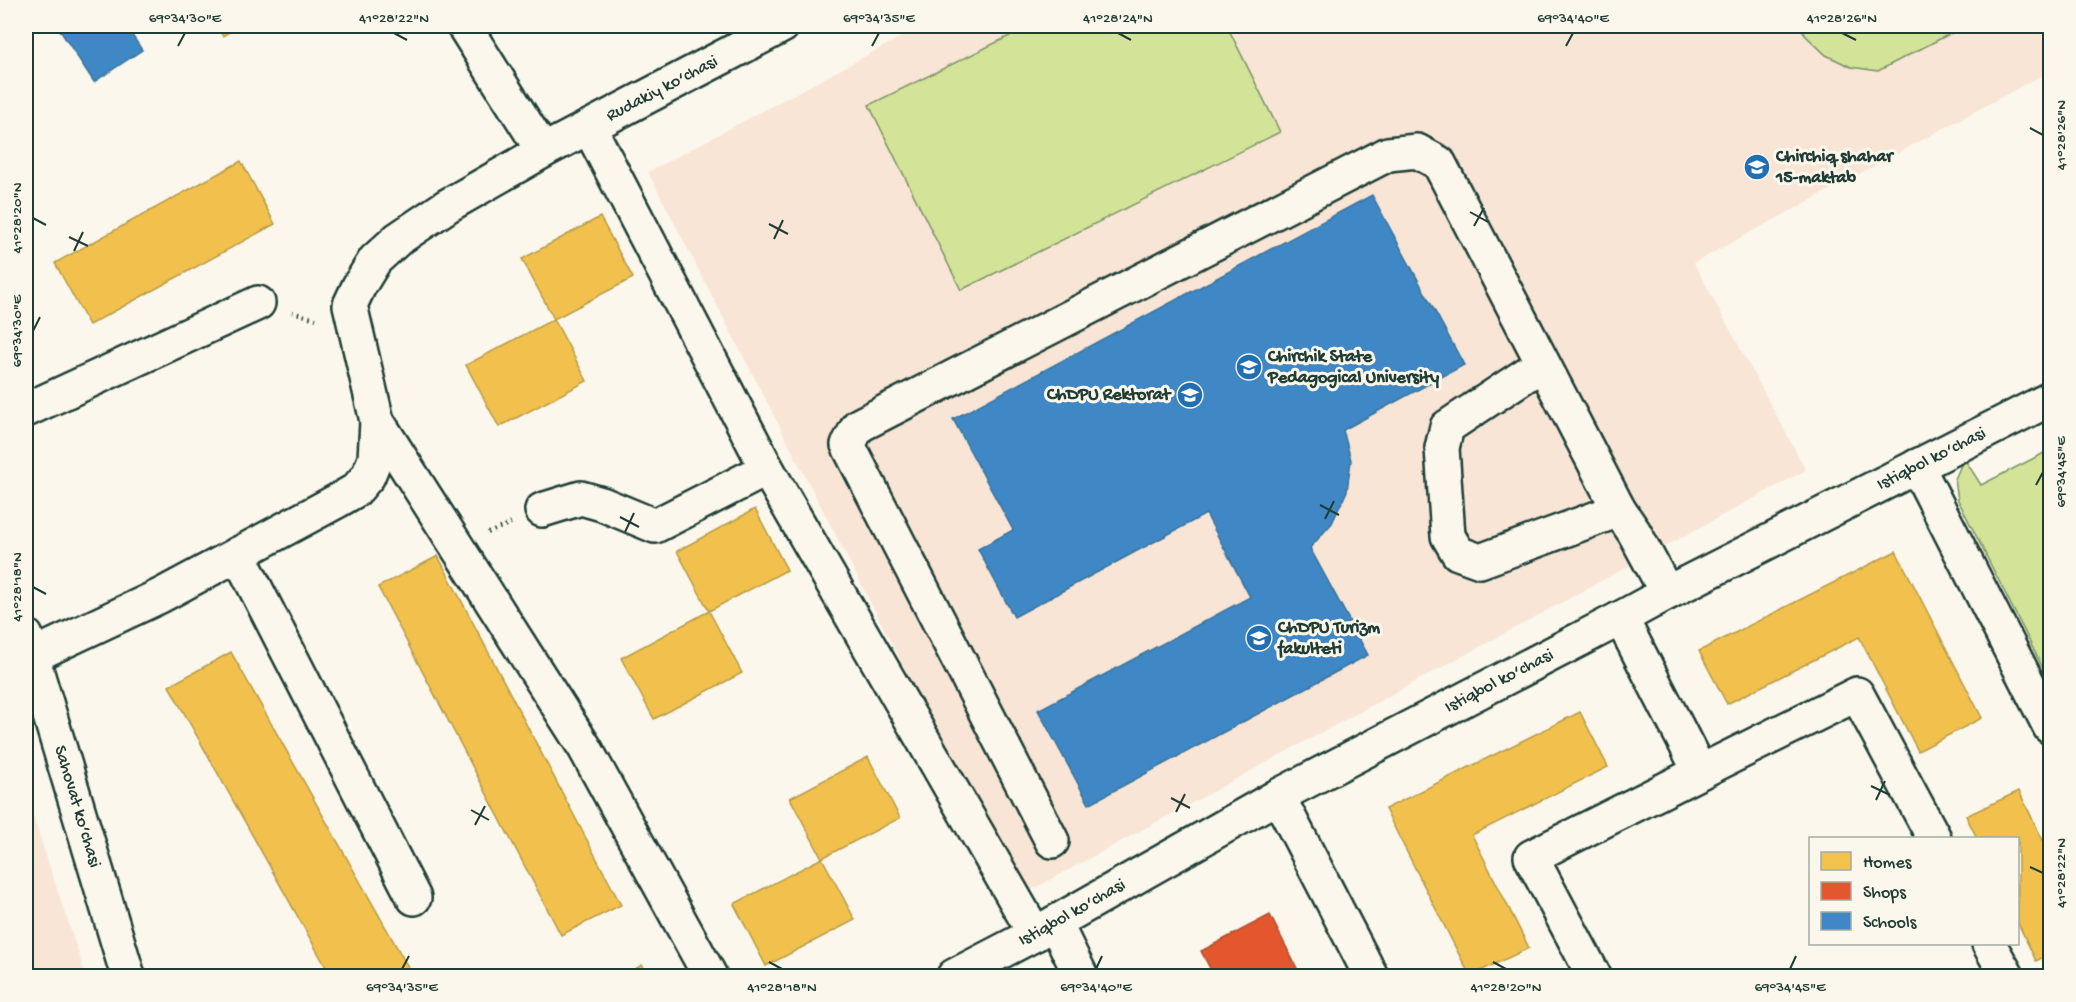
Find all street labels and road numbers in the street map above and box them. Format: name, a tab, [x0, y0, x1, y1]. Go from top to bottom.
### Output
street label: Rudakiy ko‘chasi	[603, 51, 721, 126]
street label: Istiqbol ko‘chasi	[1873, 423, 1990, 495]
street label: Istiqbol ko‘chasi	[1441, 644, 1557, 718]
street label: Sahovat ko‘chasi	[49, 743, 105, 870]
street label: Istiqbol ko‘chasi	[1015, 874, 1129, 951]

